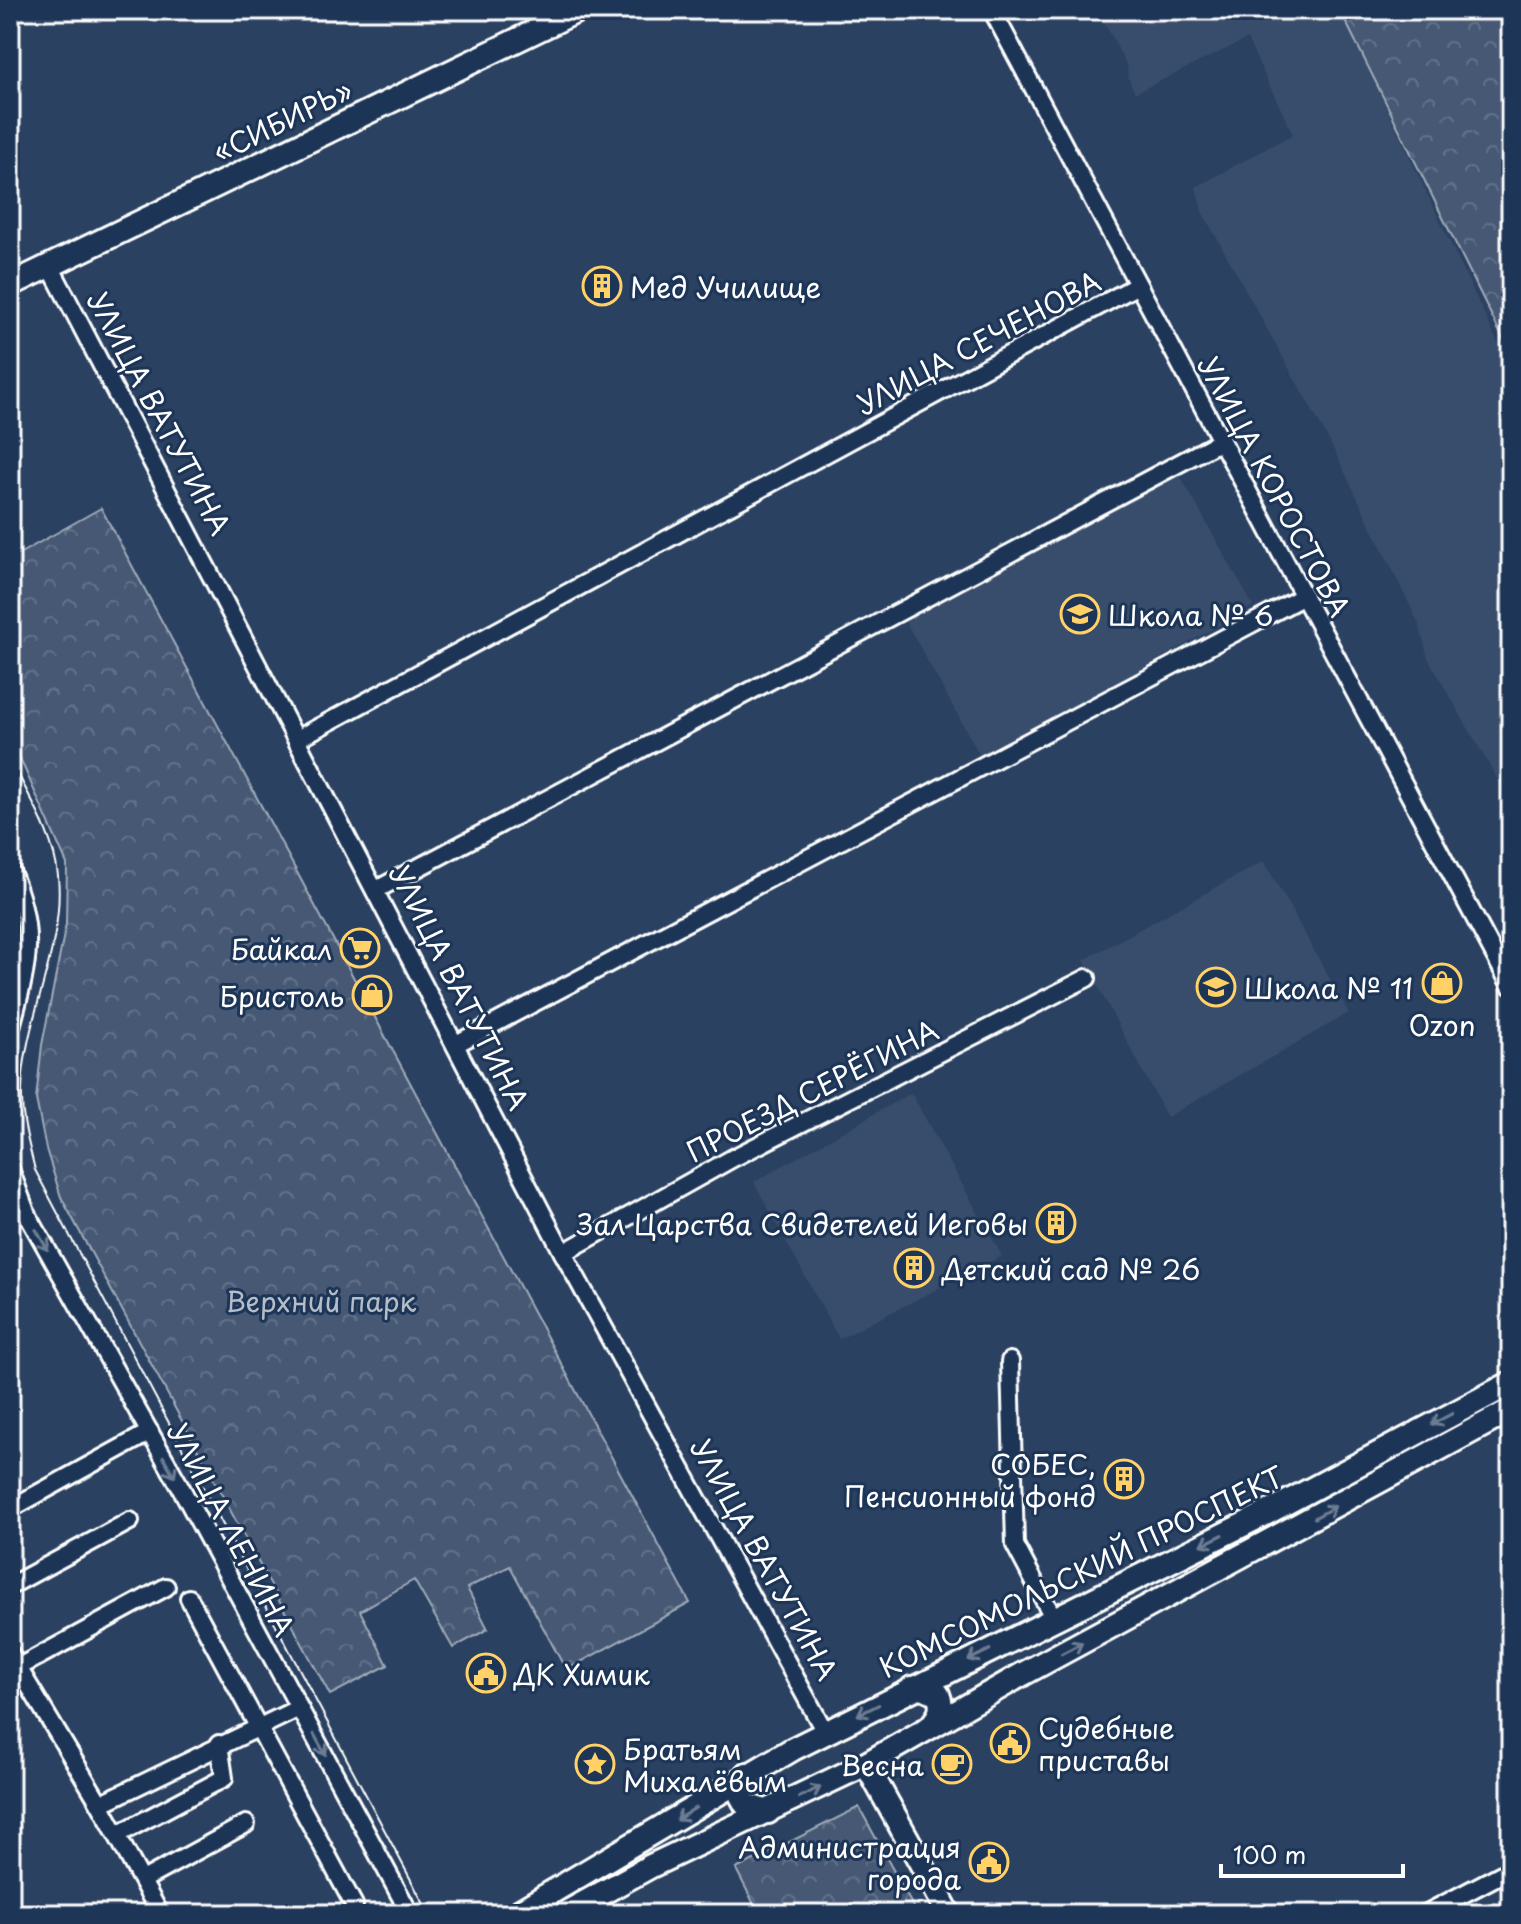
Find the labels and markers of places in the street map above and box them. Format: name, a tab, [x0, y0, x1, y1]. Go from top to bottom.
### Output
building icon: Мед Училище	[581, 265, 623, 307]
place label: Мед Училище	[630, 265, 821, 308]
school or university icon: Школа № 6	[1059, 593, 1101, 635]
place label: Школа № 6	[1108, 593, 1273, 636]
place label: Байкал	[231, 927, 332, 970]
supermarket icon: Байкал	[339, 927, 381, 969]
shop icon: Ozon	[1421, 962, 1463, 1004]
school or university icon: Школа № 11	[1195, 966, 1237, 1008]
place label: Школа № 11	[1244, 966, 1413, 1009]
place label: Бристоль	[220, 974, 344, 1017]
shop icon: Бристоль	[351, 974, 393, 1016]
place label: Ozon	[1409, 1003, 1475, 1046]
place label: Зал Царства Свидетелей Иеговы	[577, 1202, 1028, 1245]
building icon: Зал Царства Свидетелей Иеговы	[1035, 1202, 1077, 1244]
building icon: Детский сад № 26	[893, 1247, 935, 1289]
place label: Детский сад № 26	[941, 1247, 1200, 1290]
place label: СОБЕС, Пенсионный фонд	[844, 1442, 1096, 1517]
building icon: СОБЕС, Пенсионный фонд	[1103, 1458, 1145, 1500]
public building icon: ДК Химик	[465, 1652, 507, 1694]
place label: ДК Химик	[513, 1652, 650, 1695]
place label: Судебные приставы	[1038, 1706, 1175, 1781]
public building icon: Судебные приставы	[989, 1722, 1031, 1764]
place label: Братьям Михалёвым	[623, 1727, 787, 1802]
place icon: Братьям Михалёвым	[574, 1743, 616, 1785]
place label: Весна	[841, 1743, 925, 1786]
cafe icon: Весна	[931, 1743, 973, 1785]
place label: Администрация города	[738, 1825, 962, 1900]
public building icon: Администрация города	[968, 1841, 1010, 1883]

